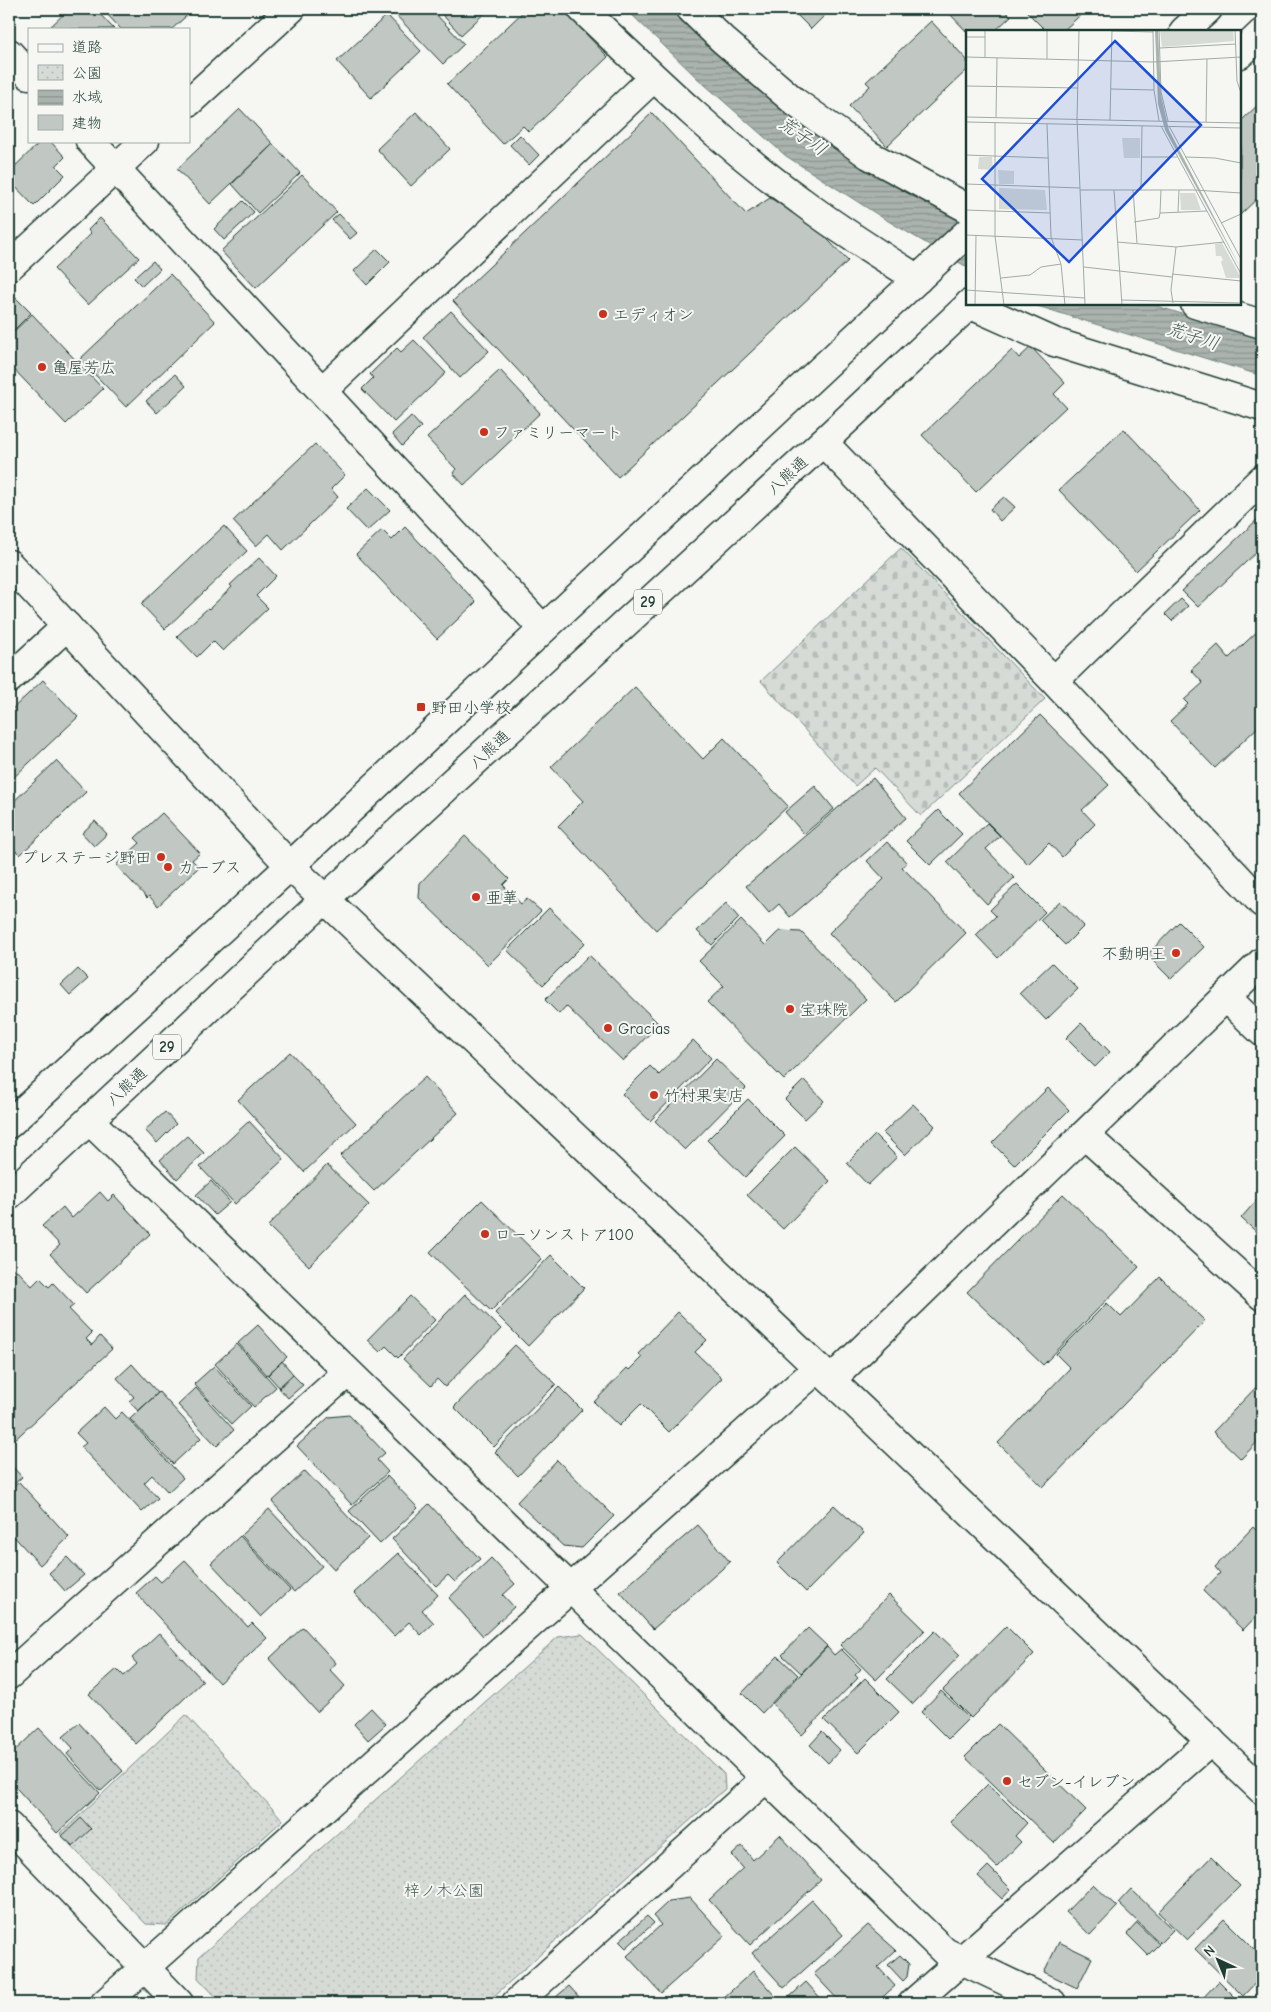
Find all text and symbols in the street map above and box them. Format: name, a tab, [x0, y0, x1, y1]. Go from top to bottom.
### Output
legend	[28, 28, 190, 142]
inset map	[966, 30, 1241, 305]
text: 道路	[72, 38, 102, 56]
text: 公園	[72, 64, 102, 82]
text: 水域	[72, 88, 102, 106]
water label: 荒子川	[775, 112, 831, 160]
text: 建物	[72, 114, 102, 132]
place label: エディオン	[613, 306, 694, 324]
marker: エディオン	[597, 308, 609, 320]
water label: 荒子川	[1164, 318, 1222, 355]
place label: 亀屋芳広	[52, 359, 116, 377]
marker: 亀屋芳広	[36, 361, 48, 373]
place label: ファミリーマート	[494, 424, 622, 442]
marker: ファミリーマート	[478, 426, 490, 438]
street label: 八熊通	[764, 453, 811, 499]
road number: 29	[634, 590, 662, 614]
place label: 野田小学校	[431, 699, 511, 717]
marker: 野田小学校	[415, 701, 427, 713]
street label: 八熊通	[466, 727, 513, 773]
place label: プレステージ野田	[22, 849, 151, 867]
marker: プレステージ野田	[155, 851, 167, 863]
place label: カーブス	[178, 859, 241, 877]
marker: カーブス	[162, 861, 174, 873]
place label: 亜華	[486, 889, 518, 907]
marker: 亜華	[470, 891, 482, 903]
place label: 不動明王	[1102, 945, 1166, 963]
marker: 不動明王	[1170, 947, 1182, 959]
place label: 宝珠院	[800, 1001, 848, 1019]
marker: 宝珠院	[784, 1003, 796, 1015]
place label: Gracias	[618, 1020, 670, 1038]
marker: Gracias	[602, 1022, 614, 1034]
road number: 29	[153, 1034, 181, 1060]
street label: 八熊通	[103, 1064, 150, 1110]
place label: 竹村果実店	[664, 1087, 744, 1105]
marker: 竹村果実店	[648, 1089, 660, 1101]
place label: ローソンストア100	[495, 1226, 634, 1244]
marker: ローソンストア100	[479, 1228, 491, 1240]
place label: セブン-イレブン	[1017, 1773, 1135, 1791]
marker: セブン-イレブン	[1001, 1775, 1013, 1787]
park label: 梓ノ木公園	[404, 1882, 484, 1900]
north arrow	[1194, 1934, 1244, 1984]
text: N	[1200, 1942, 1219, 1960]

